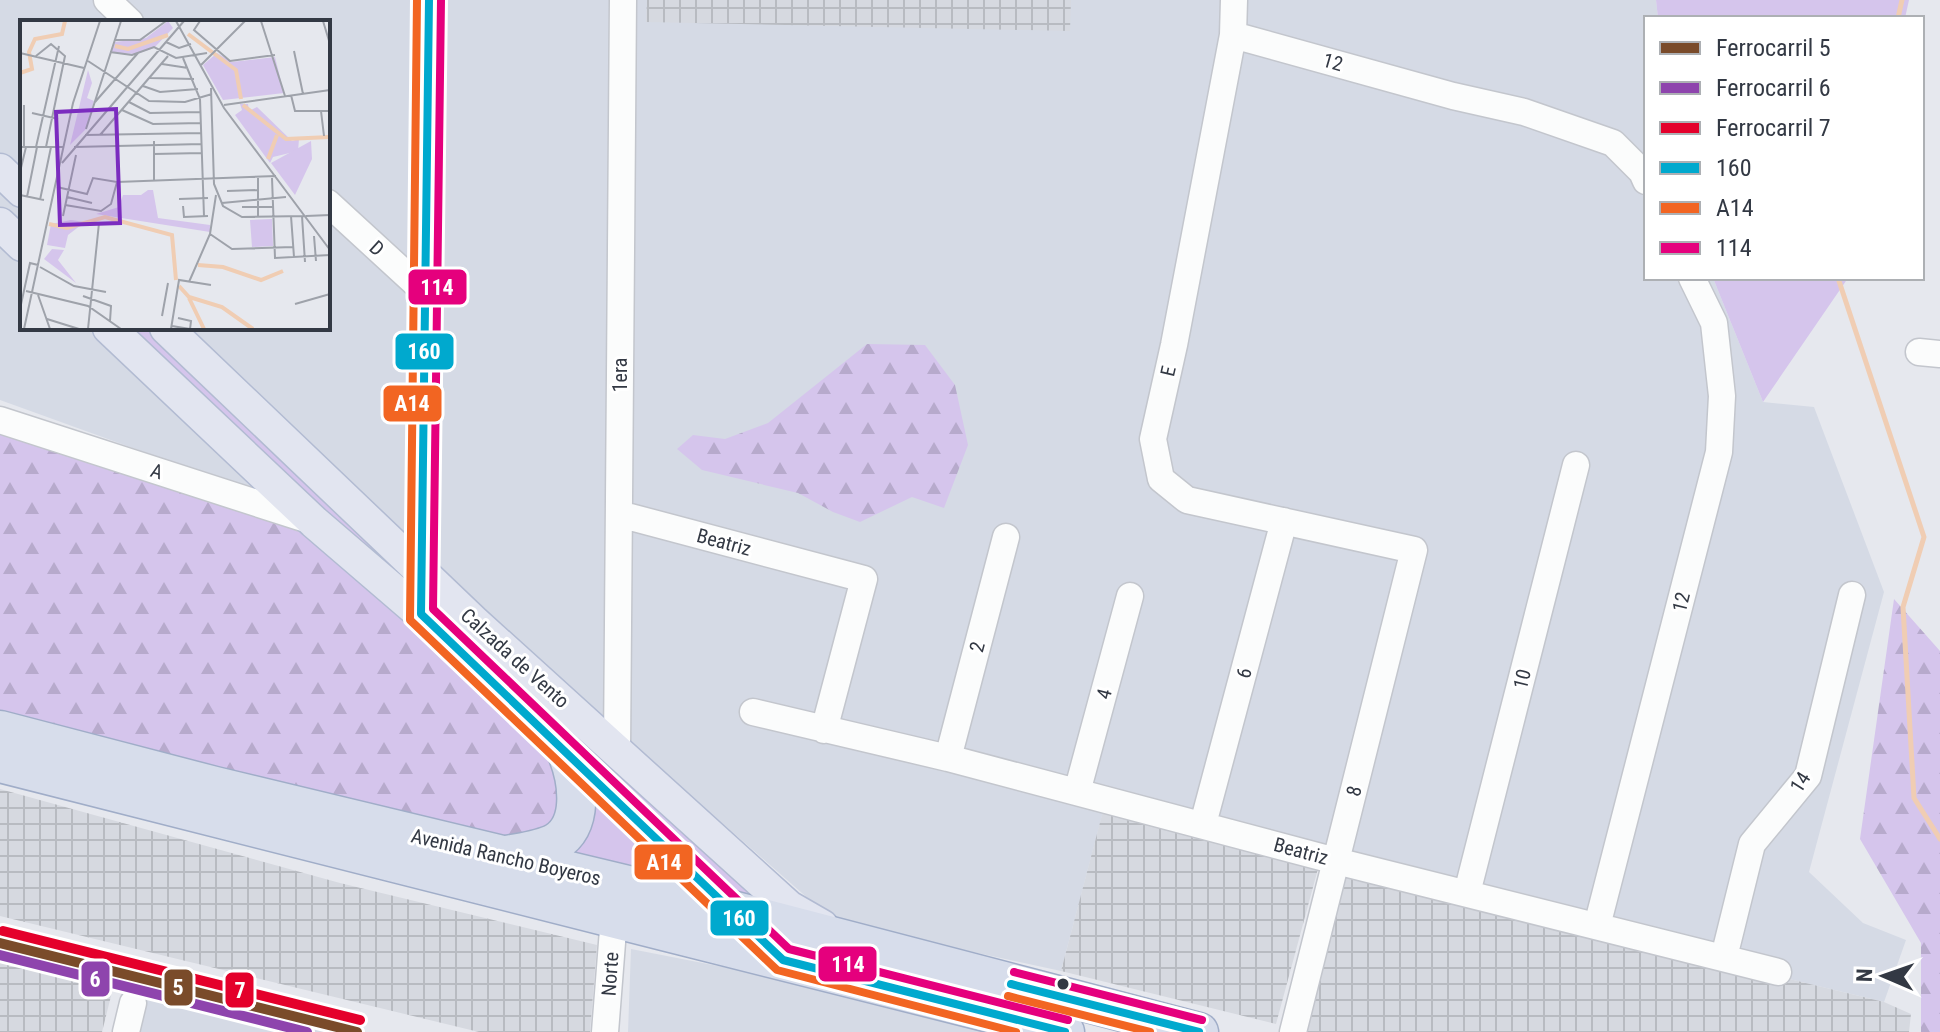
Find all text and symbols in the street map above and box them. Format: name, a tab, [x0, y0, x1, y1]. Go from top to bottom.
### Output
legend	[1644, 16, 1924, 280]
inset map	[20, 20, 330, 330]
text: Ferrocarril 5	[1716, 34, 1831, 62]
street label: 12	[1320, 48, 1346, 76]
text: Ferrocarril 6	[1716, 74, 1831, 102]
text: Ferrocarril 7	[1716, 114, 1831, 142]
text: 160	[1716, 154, 1752, 182]
text: A14	[1716, 194, 1754, 222]
text: 114	[1716, 234, 1752, 262]
street label: D	[365, 235, 389, 261]
line badge: 114	[407, 268, 468, 306]
text: 114	[420, 275, 454, 300]
line badge: 160	[394, 332, 455, 371]
text: 160	[407, 339, 441, 364]
street label: 1era	[608, 358, 632, 392]
street label: E	[1155, 363, 1181, 379]
line badge: A14	[382, 384, 443, 423]
text: A14	[394, 391, 430, 416]
street label: A	[148, 458, 167, 484]
street label: Beatriz	[694, 523, 754, 561]
street label: 12	[1667, 589, 1695, 614]
street label: Calzada de Vento	[456, 603, 574, 713]
street label: 2	[964, 639, 990, 655]
street label: 6	[1231, 665, 1257, 681]
street label: 10	[1508, 667, 1536, 691]
street label: 4	[1091, 686, 1117, 702]
street label: 14	[1785, 767, 1815, 797]
street label: 8	[1341, 783, 1367, 799]
street label: Avenida Rancho Boyeros	[409, 823, 603, 891]
street label: Beatriz	[1271, 832, 1331, 870]
line badge: A14	[633, 843, 694, 881]
text: A14	[646, 850, 682, 875]
line badge: 160	[709, 899, 770, 937]
text: 160	[722, 906, 756, 931]
north arrow	[1844, 936, 1924, 1016]
line badge: 114	[817, 945, 878, 983]
street label: Norte	[596, 951, 624, 997]
text: 114	[831, 952, 865, 977]
line badge: 6	[80, 960, 111, 998]
text: 6	[89, 967, 101, 992]
line badge: 5	[163, 968, 194, 1007]
text: N	[1852, 968, 1877, 982]
line badge: 7	[224, 971, 255, 1009]
text: 5	[172, 975, 184, 1000]
unlabelled marker	[1055, 976, 1071, 992]
text: 7	[234, 978, 246, 1003]

